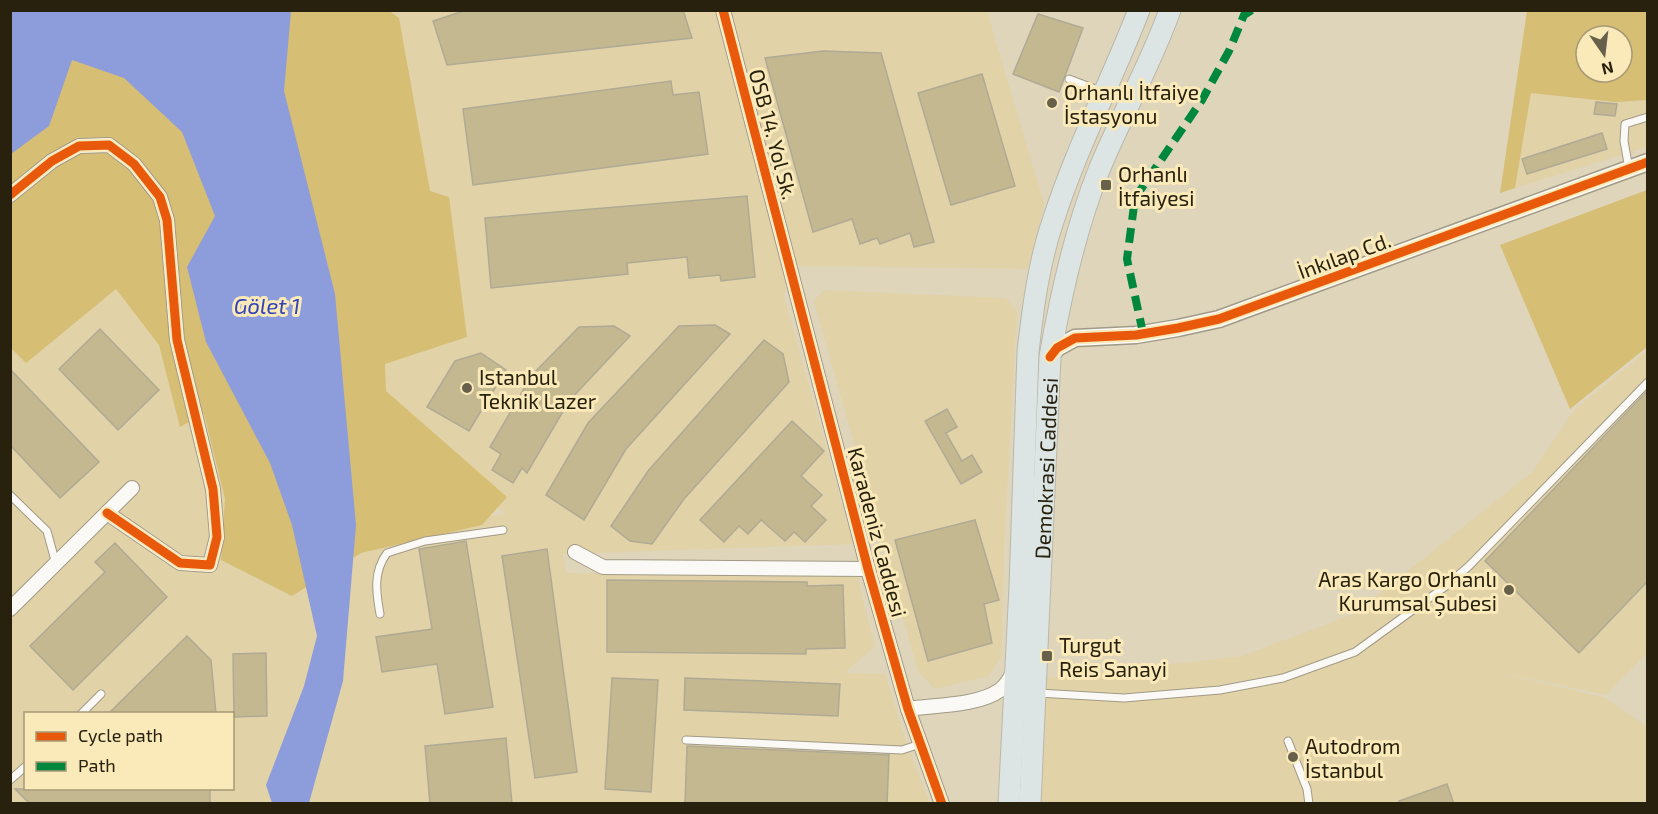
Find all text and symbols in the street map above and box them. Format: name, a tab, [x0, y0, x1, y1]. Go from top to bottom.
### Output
north arrow	[1574, 24, 1634, 84]
text: N	[1600, 58, 1616, 80]
street label: OSB 14. Yol Sk.	[745, 66, 803, 202]
place label: Orhanlı İtfaiye İstasyonu	[1064, 79, 1199, 128]
marker: Orhanlı İtfaiye İstasyonu	[1045, 96, 1059, 110]
place label: Orhanlı İtfaiyesi	[1118, 161, 1194, 210]
marker: Orhanlı İtfaiyesi	[1099, 178, 1113, 192]
street label: İnkılap Cd.	[1294, 227, 1394, 283]
water label: Gölet 1	[234, 292, 300, 318]
place label: Istanbul Teknik Lazer	[479, 364, 597, 413]
street label: Demokrasi Caddesi	[1028, 377, 1062, 560]
marker: Istanbul Teknik Lazer	[460, 381, 474, 395]
street label: Karadeniz Caddesi	[843, 444, 913, 620]
place label: Aras Kargo Orhanlı Kurumsal Şubesi	[1318, 566, 1497, 617]
marker: Aras Kargo Orhanlı Kurumsal Şubesi	[1502, 583, 1516, 597]
place label: Turgut Reis Sanayi	[1059, 632, 1167, 681]
marker: Turgut Reis Sanayi	[1040, 649, 1054, 663]
legend	[24, 712, 234, 790]
text: Cycle path	[78, 724, 163, 746]
place label: Autodrom İstanbul	[1305, 733, 1400, 782]
marker: Autodrom İstanbul	[1286, 750, 1300, 764]
text: Path	[78, 754, 116, 776]

